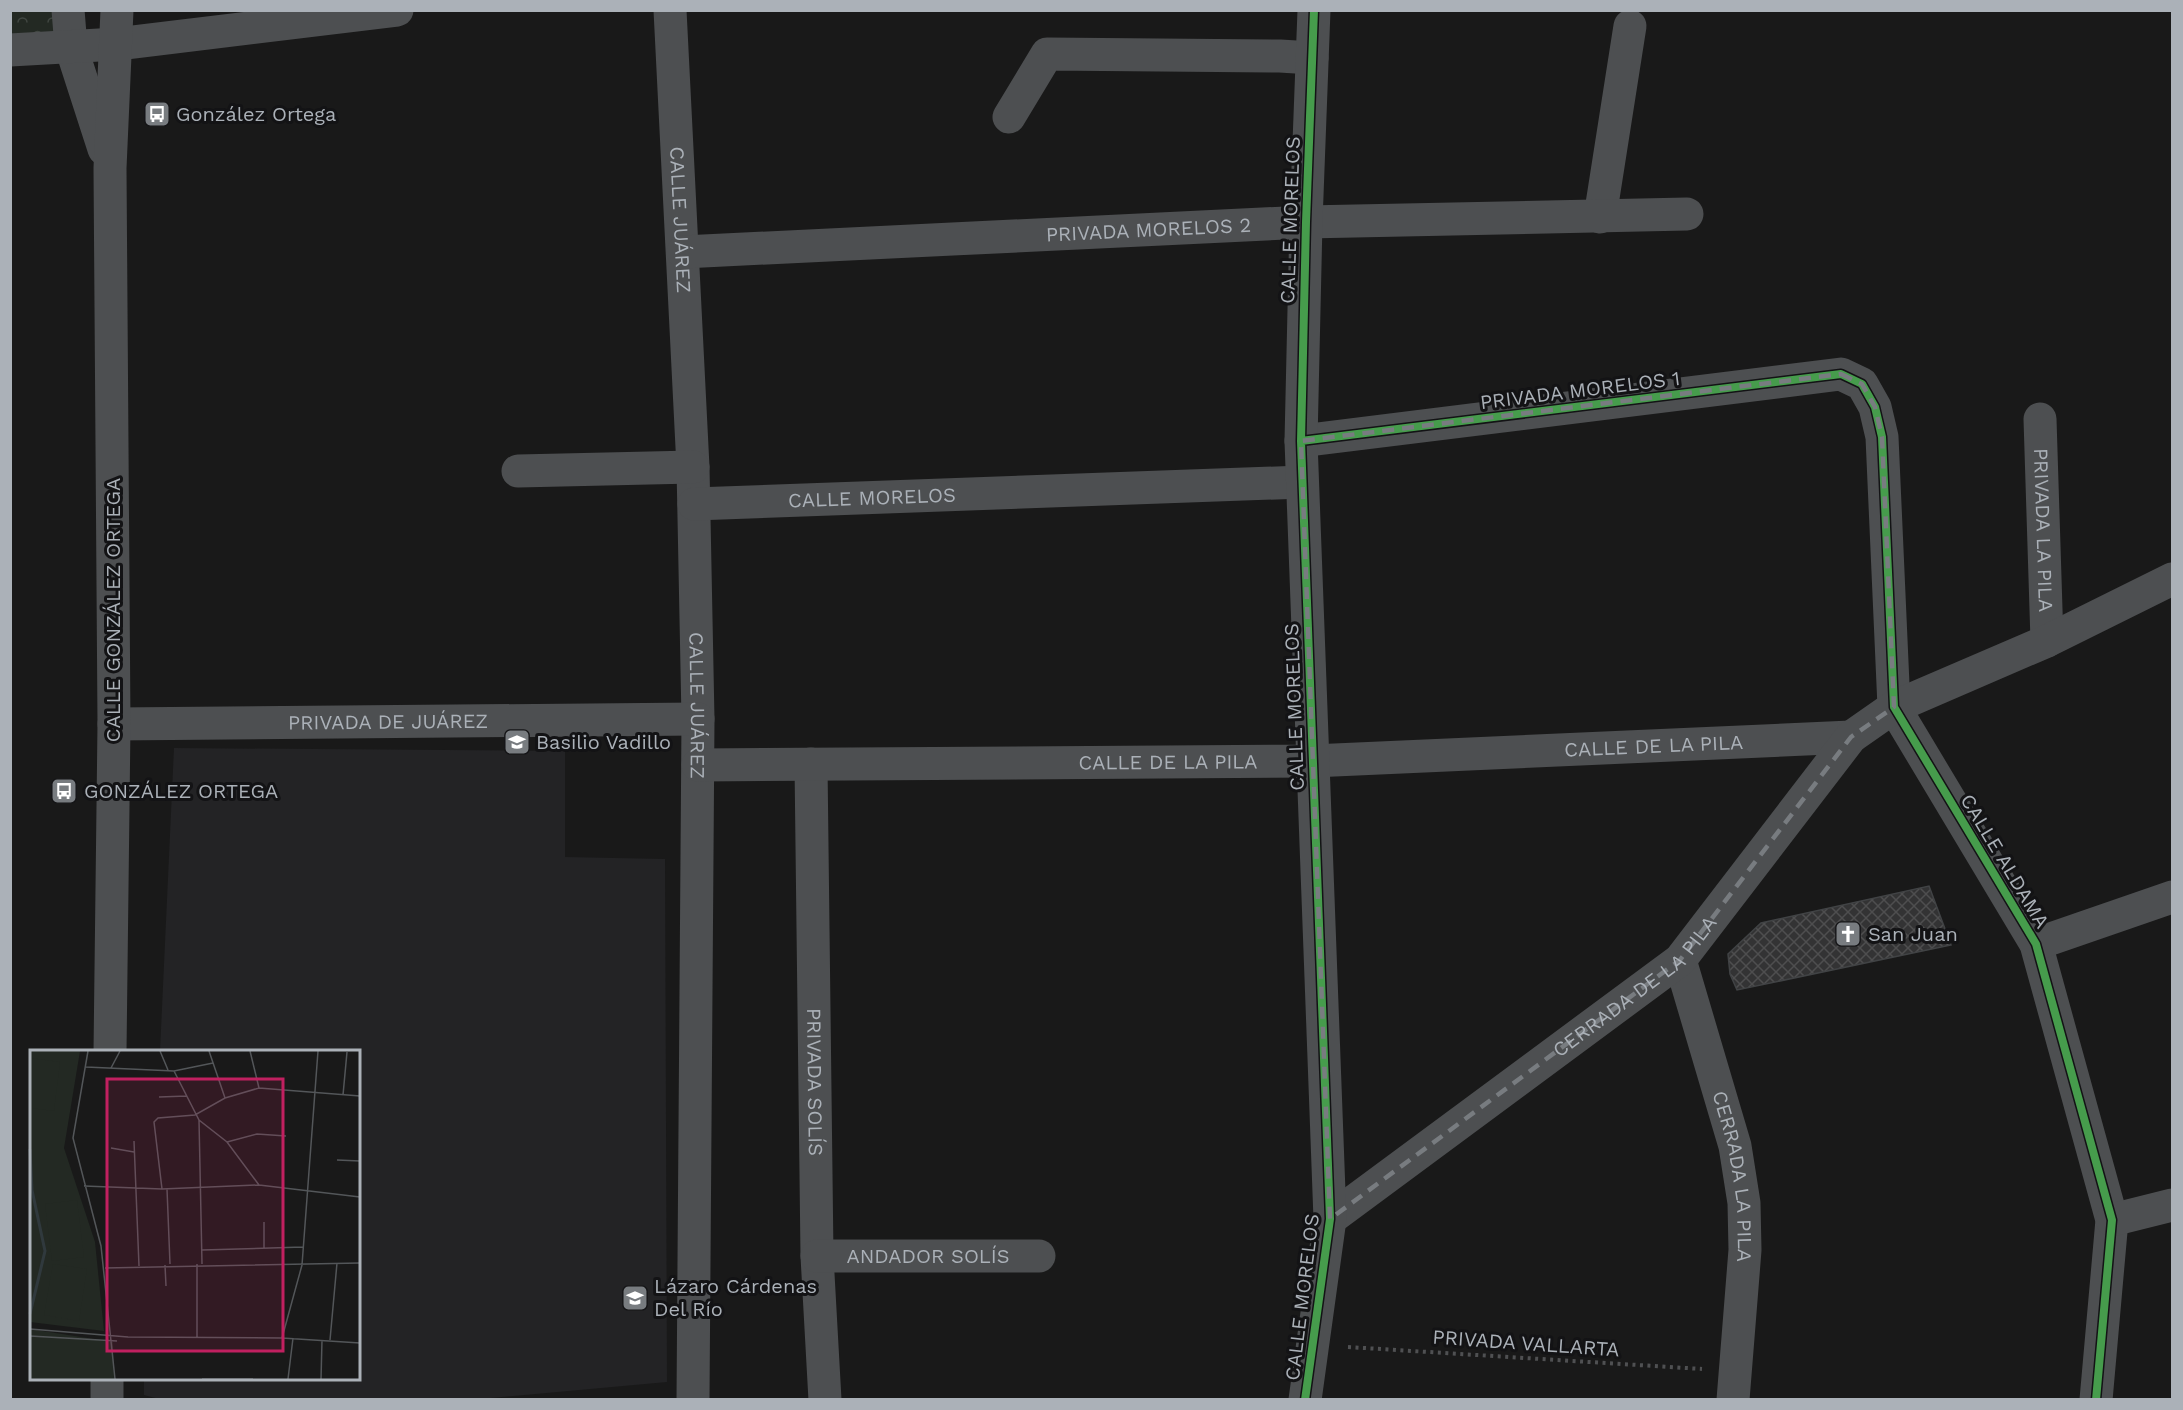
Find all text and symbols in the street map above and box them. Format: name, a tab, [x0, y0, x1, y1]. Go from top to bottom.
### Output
bus stop icon: González Ortega	[142, 99, 172, 129]
place label: González Ortega	[176, 102, 336, 126]
street label: CALLE MORELOS	[1275, 136, 1305, 304]
street label: CALLE JUÁREZ	[665, 146, 696, 294]
street label: PRIVADA MORELOS 2	[1045, 213, 1252, 247]
street label: PRIVADA MORELOS 1	[1479, 366, 1681, 414]
street label: PRIVADA LA PILA	[2029, 448, 2058, 612]
street label: CALLE GONZÁLEZ ORTEGA	[101, 478, 125, 742]
street label: CALLE MORELOS	[788, 483, 956, 513]
street label: CALLE MORELOS	[1279, 623, 1309, 791]
street label: CALLE JUÁREZ	[684, 632, 710, 779]
street label: PRIVADA DE JUÁREZ	[288, 709, 488, 735]
school or university icon: Basilio Vadillo	[502, 727, 532, 757]
place label: Basilio Vadillo	[536, 730, 671, 754]
street label: CALLE DE LA PILA	[1564, 730, 1744, 762]
street label: CALLE DE LA PILA	[1078, 749, 1258, 775]
bus stop icon: GONZÁLEZ ORTEGA	[49, 776, 79, 806]
place label: GONZÁLEZ ORTEGA	[84, 779, 278, 803]
street label: CALLE ALDAMA	[1956, 790, 2054, 932]
street label: CERRADA DE LA PILA	[1548, 911, 1722, 1062]
church icon: San Juan	[1833, 919, 1863, 949]
place label: San Juan	[1868, 922, 1958, 946]
street label: PRIVADA SOLÍS	[802, 1008, 828, 1156]
inset map	[30, 1050, 360, 1380]
street label: CERRADA LA PILA	[1707, 1088, 1757, 1263]
street label: CALLE MORELOS	[1280, 1212, 1324, 1382]
street label: ANDADOR SOLÍS	[846, 1244, 1010, 1268]
place label: Lázaro Cárdenas Del Río	[654, 1274, 817, 1321]
school or university icon: Lázaro Cárdenas Del Río	[620, 1283, 650, 1313]
street label: PRIVADA VALLARTA	[1432, 1324, 1620, 1362]

